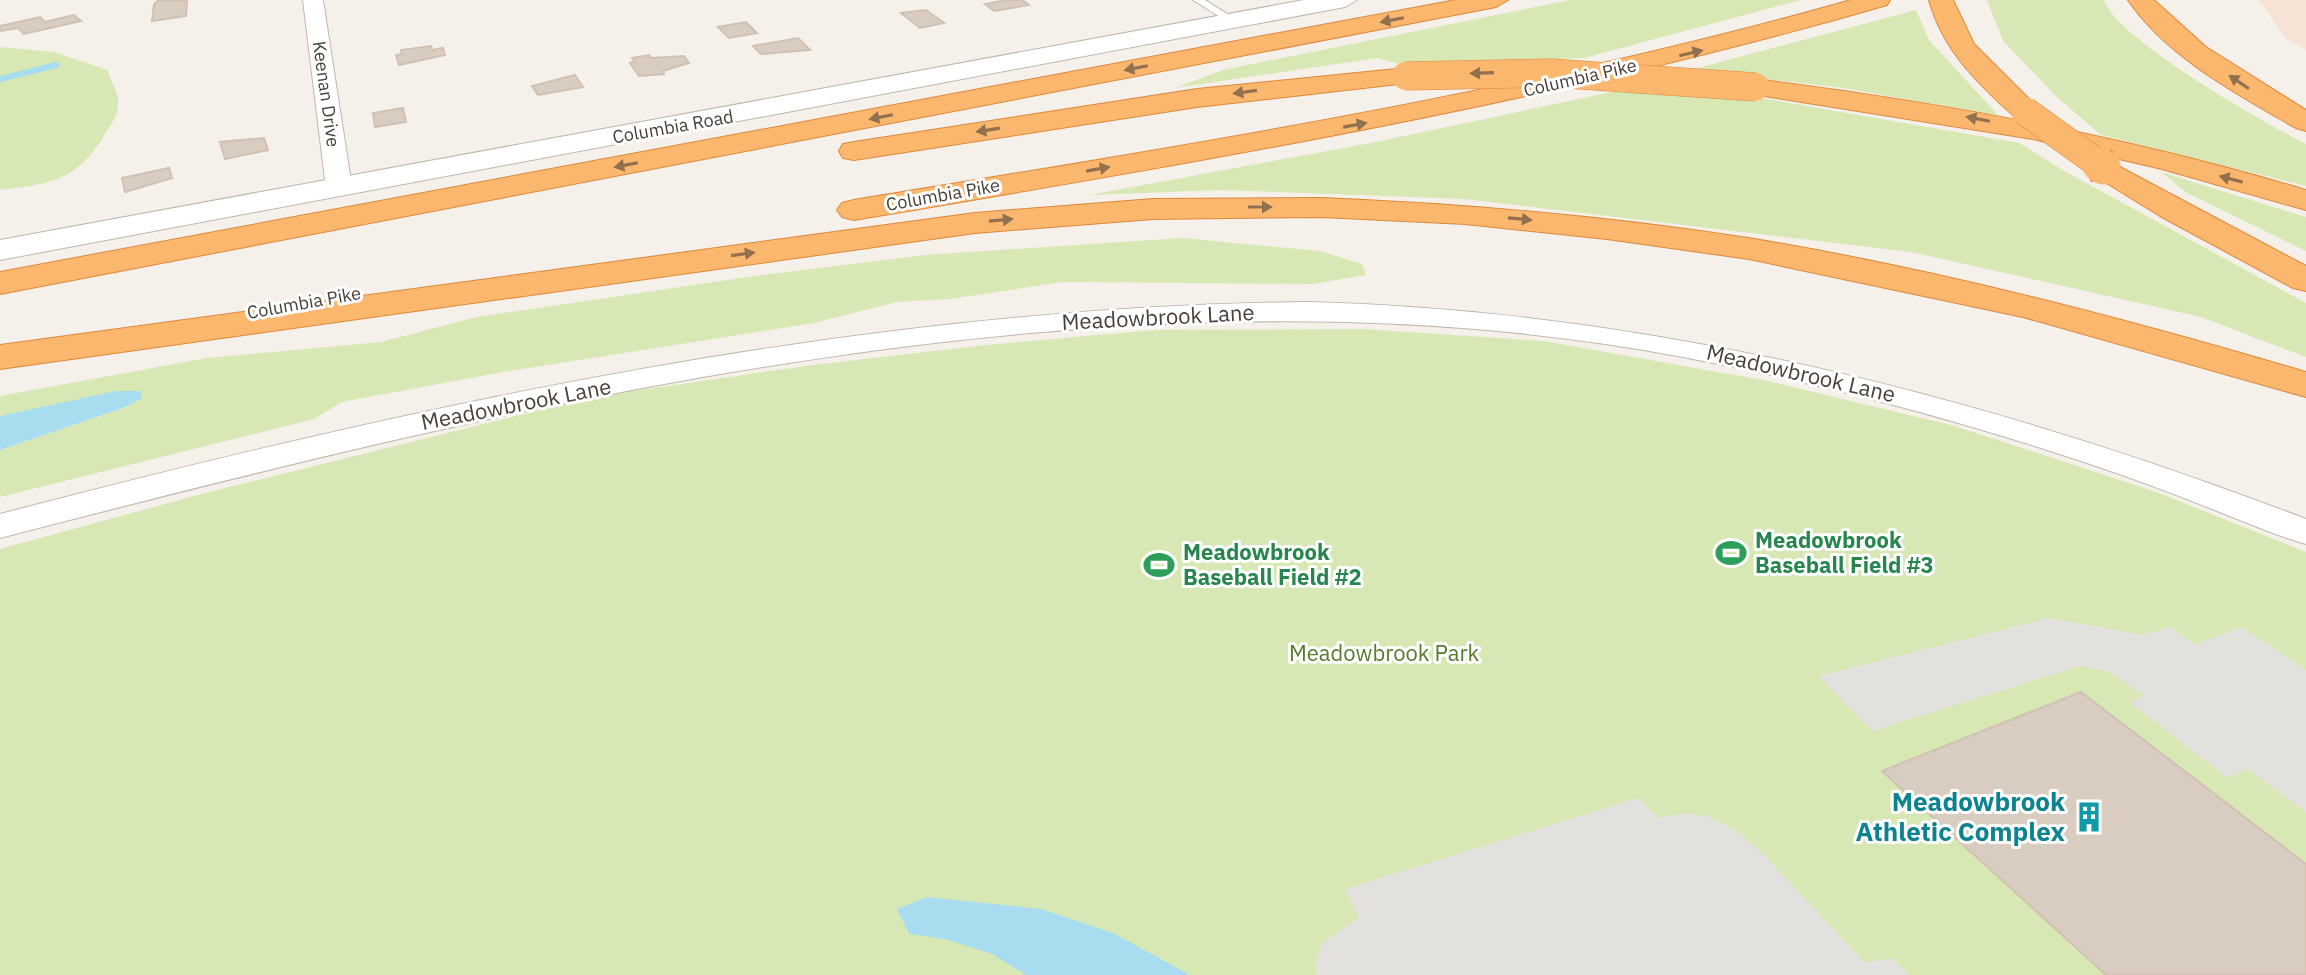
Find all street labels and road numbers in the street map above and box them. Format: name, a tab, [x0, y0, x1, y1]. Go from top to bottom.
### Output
street label: Keenan Drive	[308, 39, 345, 149]
street label: Columbia Pike	[1521, 53, 1639, 102]
street label: Columbia Road	[611, 105, 735, 148]
street label: Columbia Pike	[884, 173, 1002, 216]
street label: Columbia Pike	[245, 281, 363, 324]
street label: Meadowbrook Lane	[1061, 297, 1255, 336]
street label: Meadowbrook Lane	[1704, 337, 1898, 408]
street label: Meadowbrook Lane	[418, 371, 613, 436]

